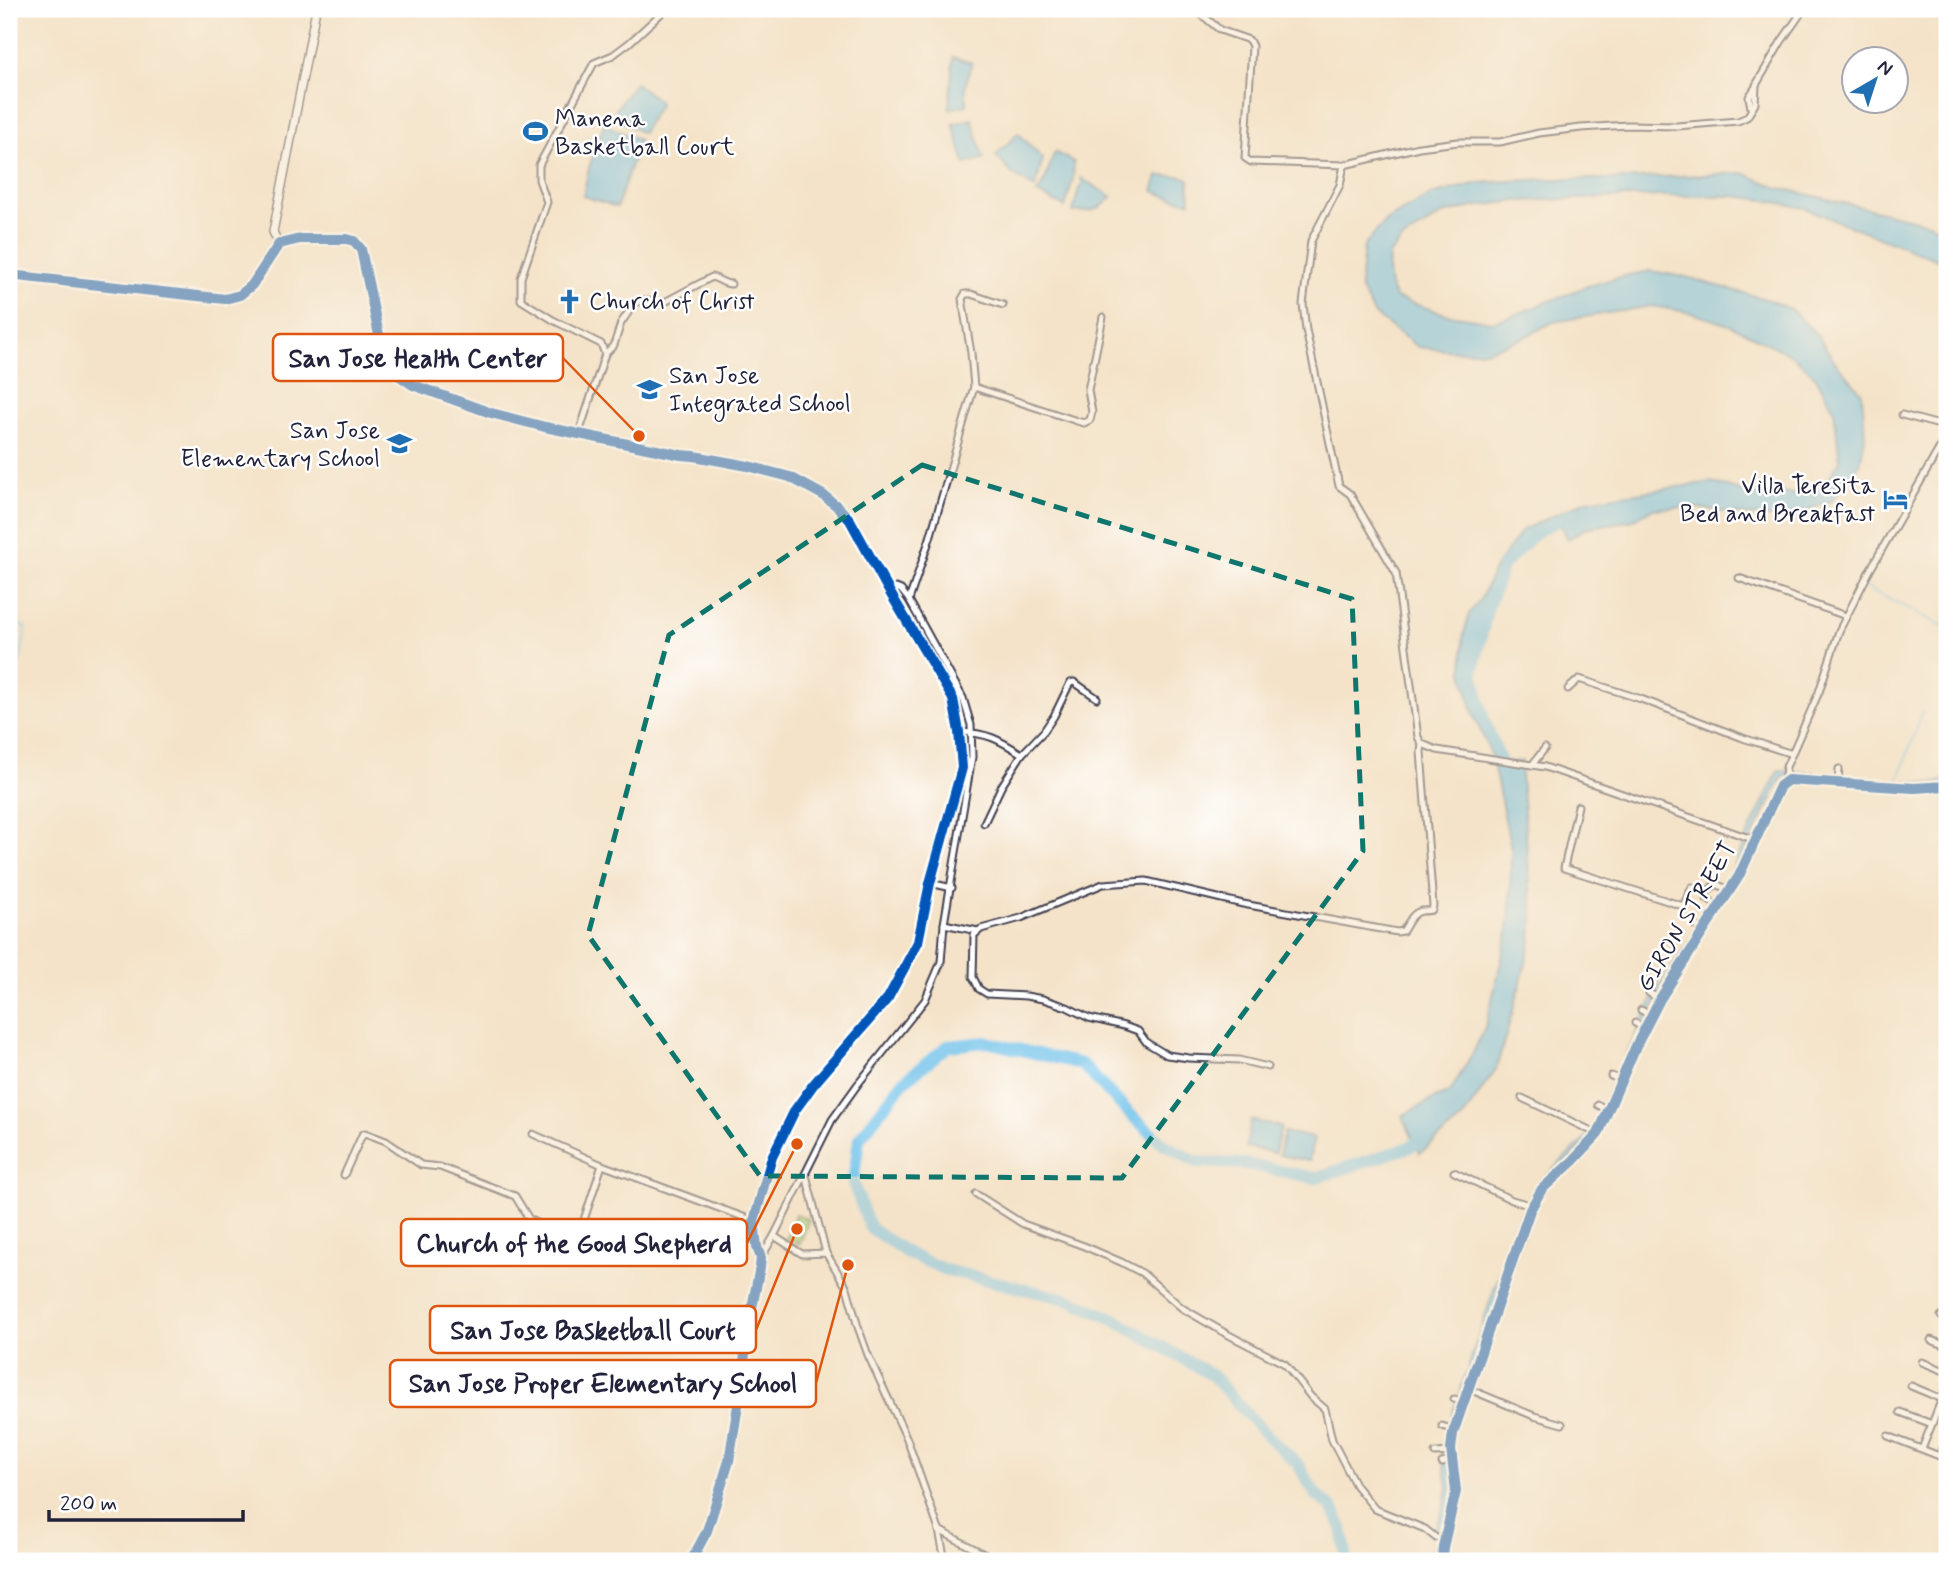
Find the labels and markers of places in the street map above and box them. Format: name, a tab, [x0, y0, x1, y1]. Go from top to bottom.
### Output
place label: Manena Basketball Court	[555, 104, 735, 163]
sports icon: Manena Basketball Court	[521, 118, 549, 146]
church icon: Church of Christ	[555, 287, 583, 315]
place label: Church of Christ	[589, 287, 755, 318]
callout: San Jose Health Center	[273, 334, 563, 381]
place label: San Jose Integrated School	[669, 361, 851, 422]
school or university icon: San Jose Integrated School	[635, 375, 663, 403]
place label: San Jose Elementary School	[181, 416, 380, 475]
school or university icon: San Jose Elementary School	[386, 430, 414, 458]
place label: Villa Teresita Bed and Breakfast	[1680, 471, 1876, 530]
hotel icon: Villa Teresita Bed and Breakfast	[1881, 485, 1909, 513]
callout: Church of the Good Shepherd	[401, 1219, 747, 1266]
callout: San Jose Basketball Court	[430, 1306, 756, 1353]
callout: San Jose Proper Elementary School	[390, 1360, 816, 1407]

